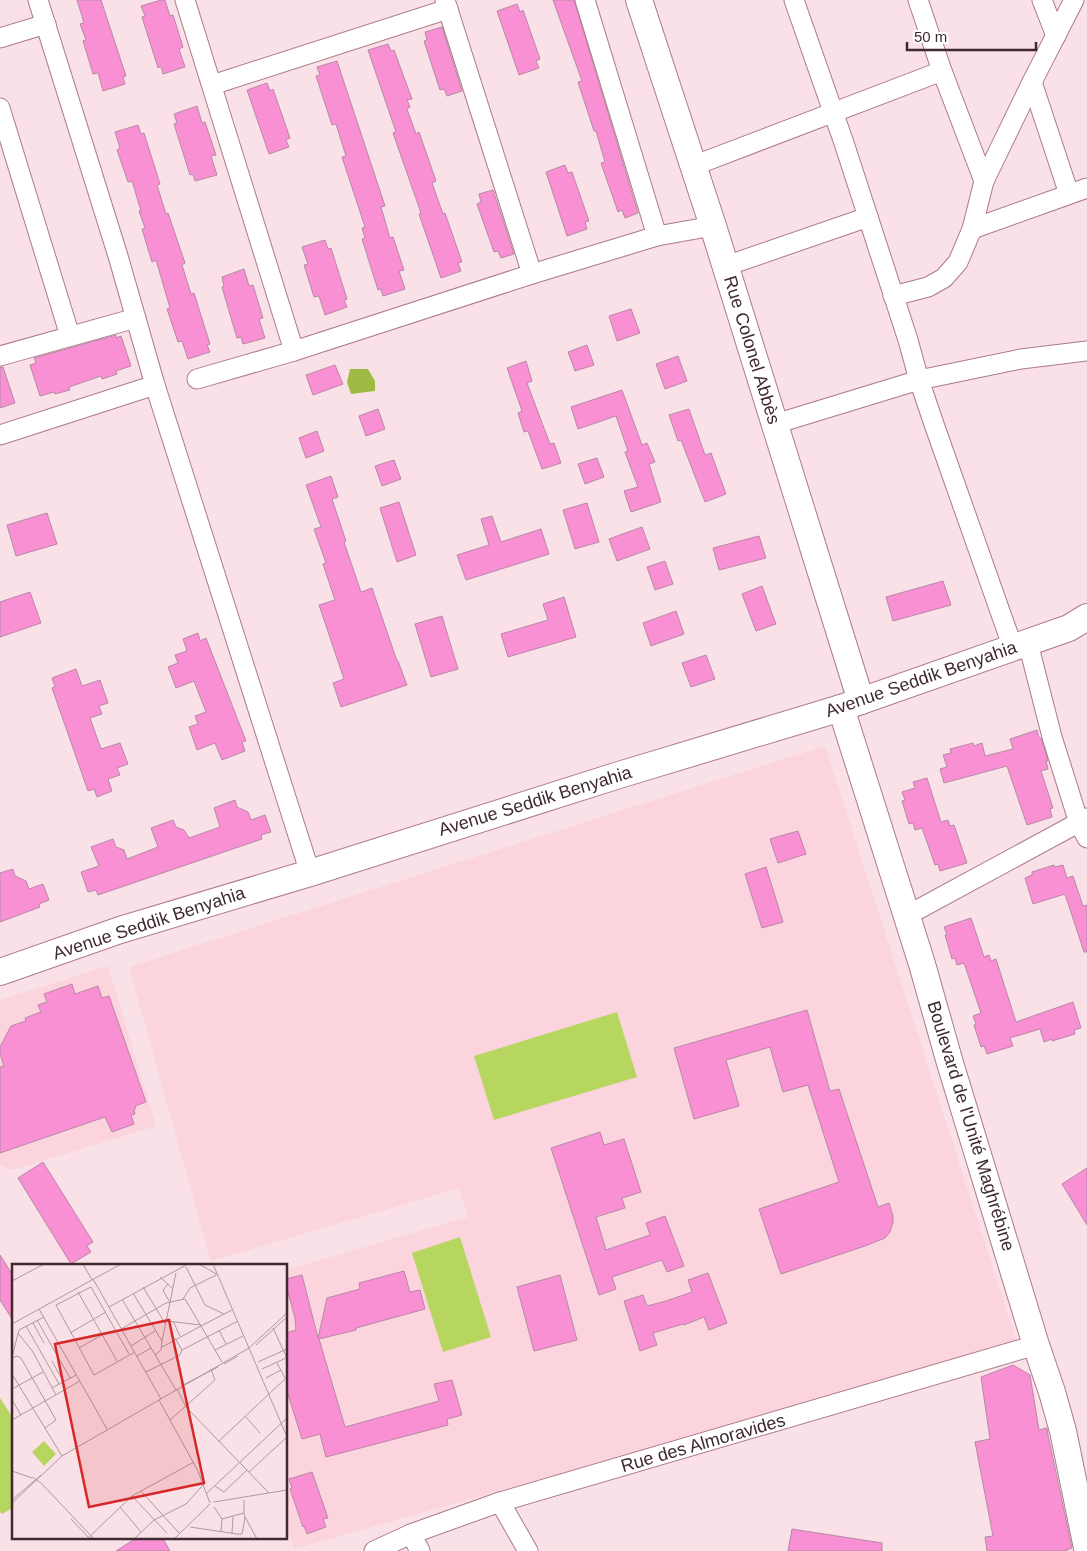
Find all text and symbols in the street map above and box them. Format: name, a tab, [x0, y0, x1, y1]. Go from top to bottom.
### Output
scale bar	[907, 20, 1036, 52]
text: 50 m	[914, 28, 947, 45]
street label: Rue Colonel Abbès	[720, 273, 784, 427]
street label: Avenue Seddik Benyahia	[823, 637, 1020, 721]
street label: Avenue Seddik Benyahia	[436, 762, 635, 840]
street label: Avenue Seddik Benyahia	[50, 882, 249, 964]
street label: Boulevard de l'Unité Maghrébine	[923, 998, 1019, 1254]
inset map	[12, 1264, 288, 1538]
street label: Rue des Almoravides	[618, 1410, 788, 1476]

